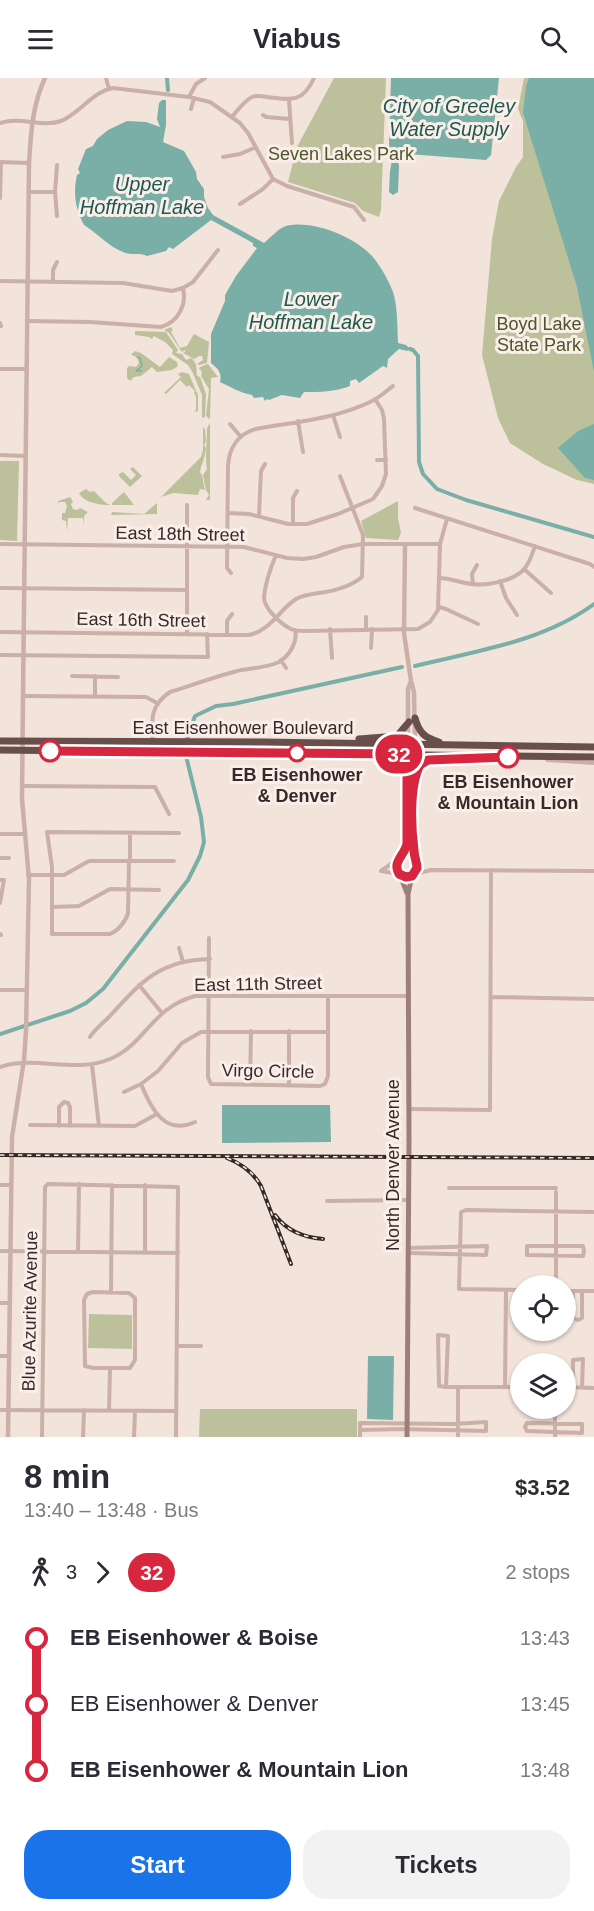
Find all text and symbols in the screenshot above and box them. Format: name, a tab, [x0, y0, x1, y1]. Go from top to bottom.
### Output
icon: menu	[24, 23, 57, 56]
icon: search	[537, 23, 570, 56]
text: Viabus	[253, 24, 341, 54]
water label: City of Greeley Water Supply	[383, 95, 516, 140]
park label: Seven Lakes Park	[268, 144, 415, 164]
water label: Upper Hoffman Lake	[80, 173, 204, 218]
water label: Lower Hoffman Lake	[249, 288, 373, 333]
park label: Boyd Lake State Park	[496, 314, 582, 355]
street label: East 18th Street	[115, 523, 245, 545]
street label: East 16th Street	[76, 609, 206, 631]
street label: East Eisenhower Boulevard	[132, 718, 354, 738]
line badge: 32	[372, 734, 426, 774]
unlabelled marker	[39, 740, 61, 762]
text: 32	[387, 743, 411, 766]
marker: EB Eisenhower & Denver	[288, 744, 306, 762]
marker: EB Eisenhower & Mountain Lion	[497, 746, 519, 768]
place label: EB Eisenhower & Denver	[231, 765, 363, 806]
place label: EB Eisenhower & Mountain Lion	[438, 772, 578, 813]
street label: East 11th Street	[194, 973, 322, 995]
street label: Virgo Circle	[221, 1060, 315, 1082]
street label: North Denver Avenue	[383, 1079, 403, 1251]
street label: Blue Azurite Avenue	[19, 1230, 41, 1392]
map controls	[510, 1275, 576, 1419]
button: locate	[510, 1275, 576, 1341]
button: layers	[510, 1353, 576, 1419]
text: 8 min	[24, 1458, 110, 1495]
text: $3.52	[515, 1475, 570, 1500]
text: 13:40 – 13:48 · Bus	[24, 1499, 199, 1521]
icon: walk	[24, 1556, 57, 1589]
icon: forward	[86, 1556, 119, 1589]
text: 3	[66, 1561, 77, 1583]
text: 32	[140, 1561, 163, 1584]
text: 2 stops	[506, 1561, 570, 1583]
text: EB Eisenhower & Boise	[70, 1625, 318, 1650]
text: 13:43	[520, 1627, 570, 1649]
text: EB Eisenhower & Denver	[70, 1691, 318, 1716]
text: 13:45	[520, 1693, 570, 1715]
text: EB Eisenhower & Mountain Lion	[70, 1757, 409, 1782]
text: 13:48	[520, 1759, 570, 1781]
button: Start	[24, 1830, 291, 1899]
button: Tickets	[303, 1830, 570, 1899]

